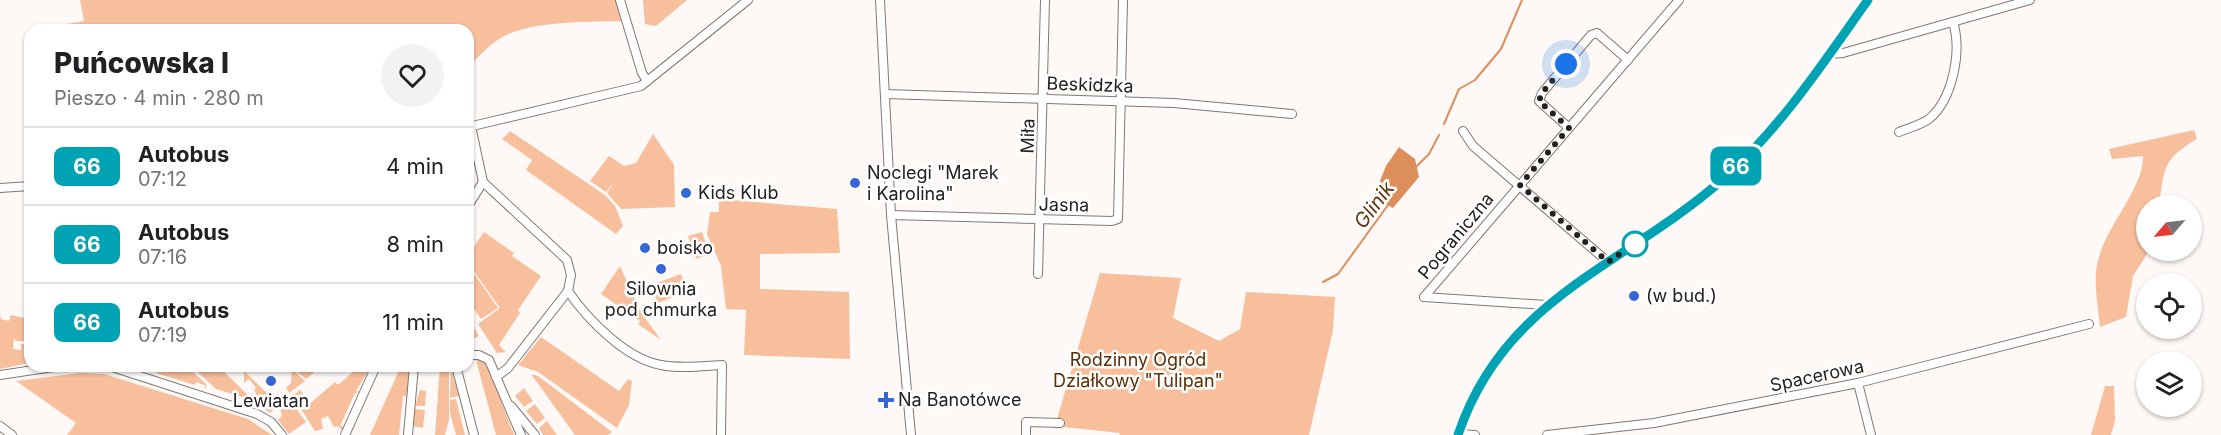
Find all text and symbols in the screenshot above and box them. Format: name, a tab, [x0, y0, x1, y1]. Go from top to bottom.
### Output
button: heart	[381, 44, 444, 107]
text: Puńcowska I	[54, 46, 229, 80]
your location	[1551, 49, 1581, 79]
street label: Beskidzka	[1046, 72, 1134, 97]
text: Pieszo · 4 min · 280 m	[54, 86, 264, 110]
street label: Miła	[1016, 118, 1039, 154]
text: Autobus	[138, 141, 229, 167]
line badge: 66	[1709, 146, 1763, 186]
text: 4 min	[386, 153, 444, 179]
text: 66	[73, 154, 101, 179]
text: 66	[1722, 154, 1750, 179]
place label: Noclegi "Marek i Karolina"	[867, 162, 999, 204]
text: 07:12	[138, 167, 187, 191]
marker: Noclegi "Marek i Karolina"	[848, 176, 862, 190]
water label: Glinik	[1349, 176, 1400, 233]
place label: Kids Klub	[698, 182, 778, 203]
marker: Kids Klub	[679, 186, 693, 200]
street label: Pograniczna	[1414, 188, 1498, 283]
street label: Jasna	[1039, 194, 1090, 215]
north arrow	[2136, 195, 2202, 261]
map controls	[2136, 195, 2202, 417]
text: Autobus	[138, 219, 229, 245]
text: 8 min	[387, 231, 444, 257]
unlabelled marker	[1622, 231, 1648, 257]
text: 66	[73, 232, 101, 257]
place label: boisko	[657, 237, 713, 258]
marker: boisko	[638, 241, 652, 255]
text: 07:16	[138, 245, 187, 269]
marker: Silownia pod chmurka	[654, 262, 668, 276]
button: locate	[2136, 273, 2202, 339]
place label: Silownia pod chmurka	[605, 278, 717, 320]
place label: (w bud.)	[1646, 285, 1717, 306]
marker: (w bud.)	[1627, 289, 1641, 303]
text: Autobus	[138, 297, 229, 323]
text: 11 min	[382, 309, 444, 335]
text: 66	[73, 310, 101, 335]
text: 07:19	[138, 323, 187, 347]
park label: Rodzinny Ogród Działkowy "Tulipan"	[1053, 349, 1223, 391]
button: layers	[2136, 351, 2202, 417]
street label: Spacerowa	[1768, 355, 1866, 396]
marker: Lewiatan	[264, 374, 278, 388]
place label: Na Banotówce	[898, 389, 1021, 410]
place label: Lewiatan	[233, 390, 309, 411]
marker: Na Banotówce	[879, 393, 893, 407]

